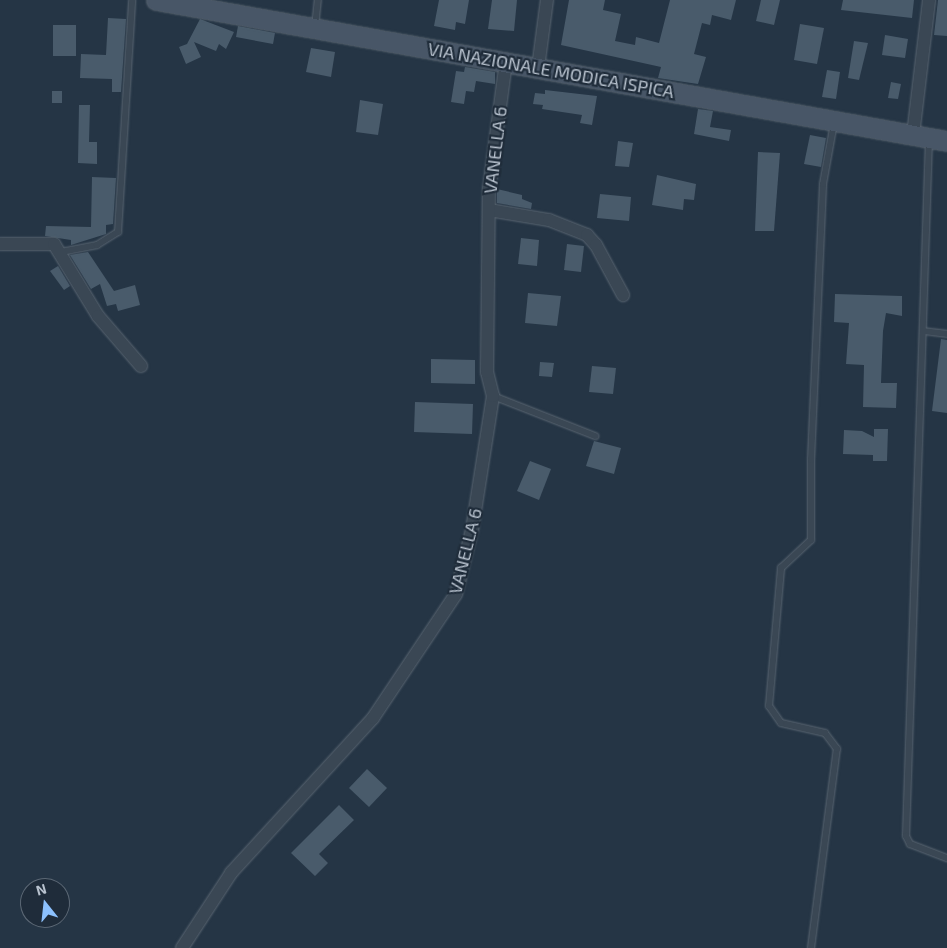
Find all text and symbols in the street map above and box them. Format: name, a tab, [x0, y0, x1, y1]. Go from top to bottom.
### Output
street label: VIA NAZIONALE MODICA ISPICA	[426, 38, 676, 102]
street label: VANELLA 6	[479, 105, 511, 195]
street label: VANELLA 6	[444, 506, 486, 596]
north arrow	[20, 878, 70, 928]
text: N	[34, 879, 48, 899]

